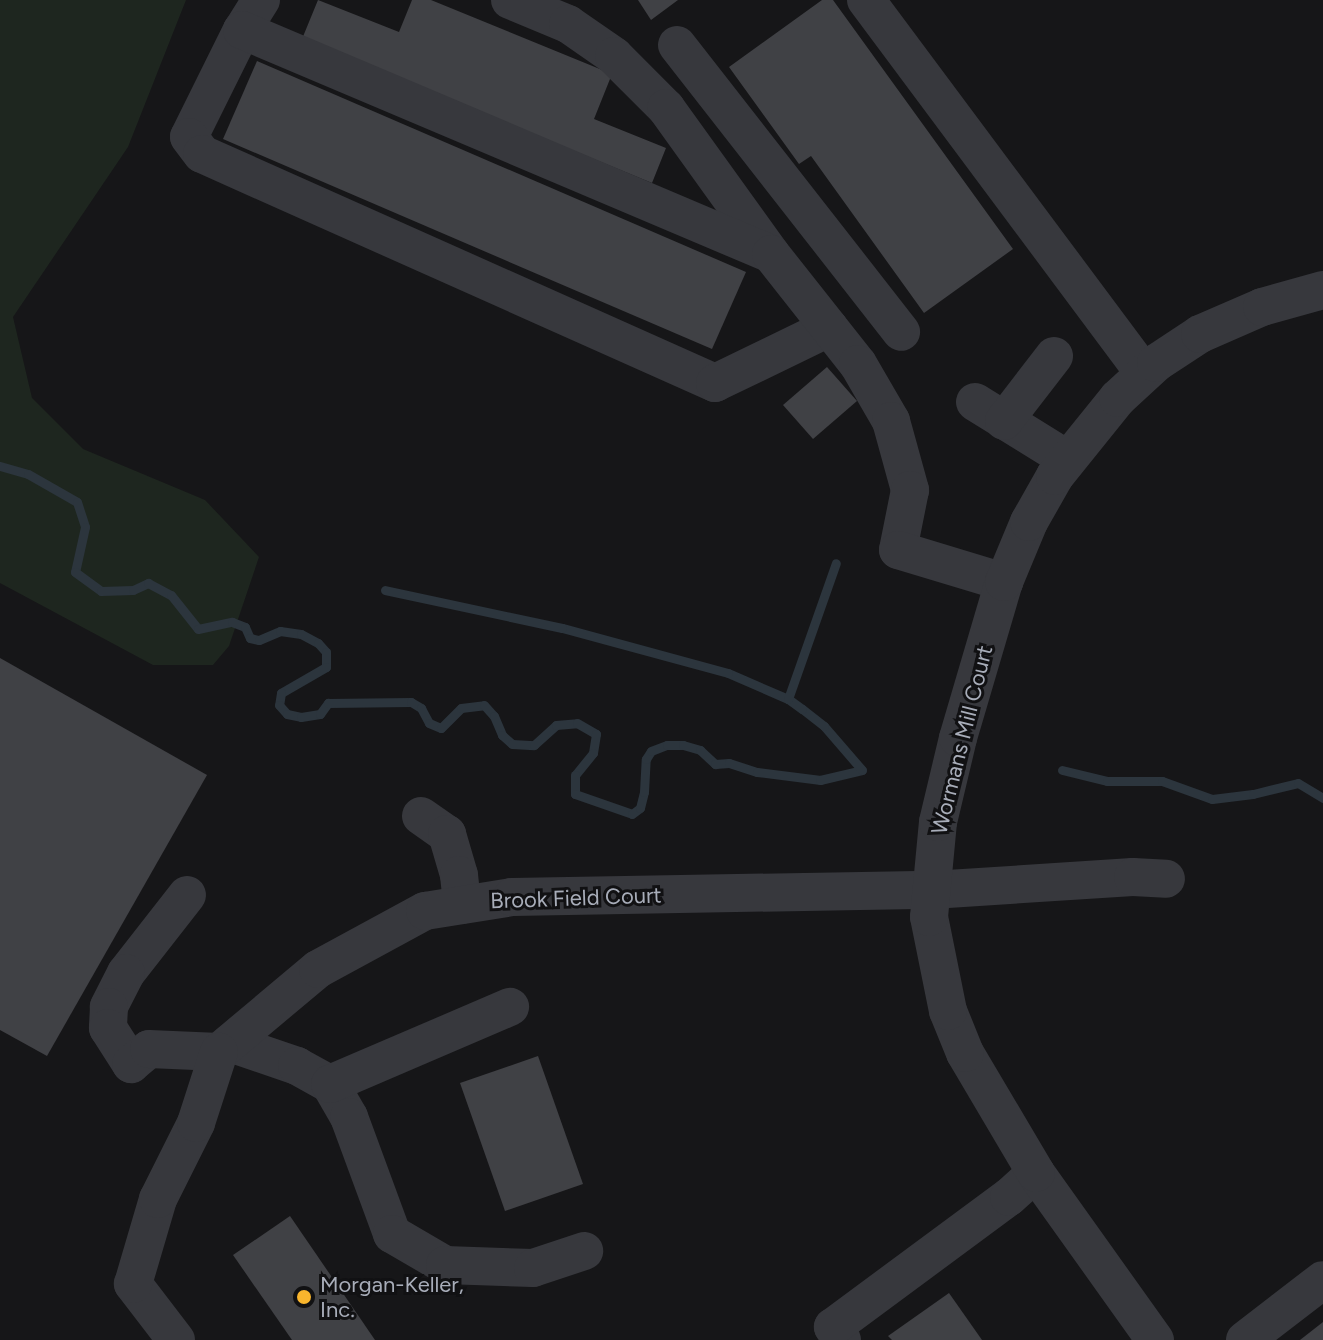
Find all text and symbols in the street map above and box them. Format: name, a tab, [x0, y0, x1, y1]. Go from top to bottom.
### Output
street label: Wormans Mill Court	[926, 643, 998, 837]
street label: Brook Field Court	[490, 882, 662, 914]
place label: Morgan-Keller, Inc.	[320, 1271, 464, 1322]
marker: Morgan-Keller, Inc.	[295, 1288, 313, 1306]

